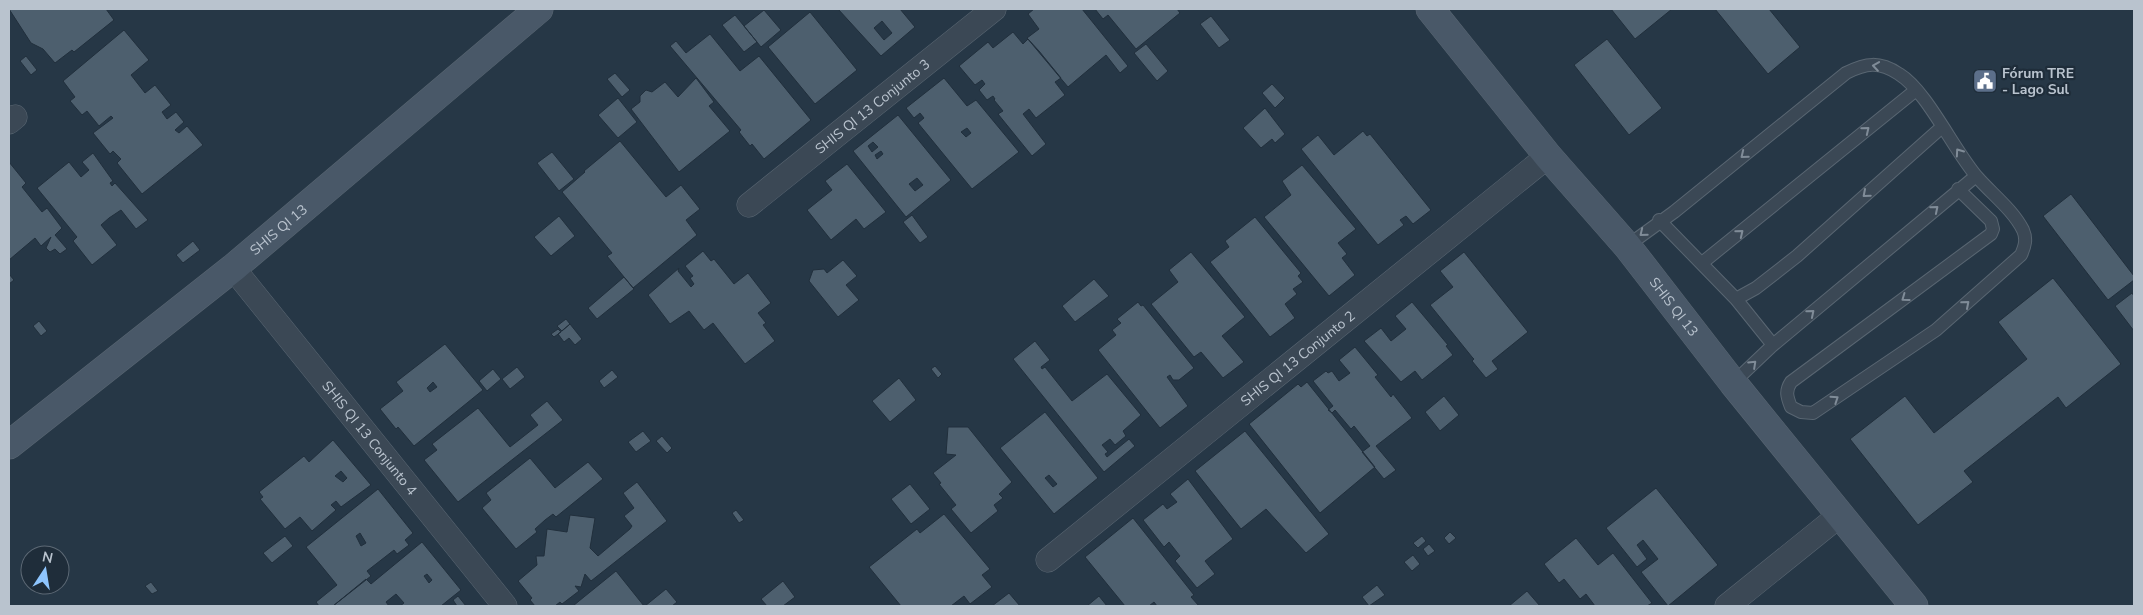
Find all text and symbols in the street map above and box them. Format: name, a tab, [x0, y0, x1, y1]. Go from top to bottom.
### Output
street label: SHIS QI 13 Conjunto 3	[811, 55, 934, 158]
one-way arrow	[1871, 61, 1880, 71]
place label: Fórum TRE - Lago Sul	[2002, 64, 2074, 99]
public building icon: Fórum TRE - Lago Sul	[1972, 68, 1998, 94]
one-way arrow	[1860, 128, 1869, 136]
one-way arrow	[1956, 148, 1965, 157]
one-way arrow	[1741, 149, 1750, 158]
one-way arrow	[1863, 189, 1872, 198]
street label: SHIS QI 13	[246, 200, 312, 260]
one-way arrow	[1929, 206, 1938, 214]
one-way arrow	[1640, 228, 1649, 236]
one-way arrow	[1734, 230, 1743, 238]
street label: SHIS QI 13	[1645, 274, 1702, 340]
one-way arrow	[1901, 292, 1911, 301]
one-way arrow	[1960, 301, 1969, 309]
street label: SHIS QI 13 Conjunto 2	[1237, 307, 1359, 411]
one-way arrow	[1805, 310, 1814, 319]
one-way arrow	[1747, 361, 1756, 370]
street label: SHIS QI 13 Conjunto 4	[317, 377, 421, 499]
one-way arrow	[1829, 396, 1839, 405]
north arrow	[20, 545, 70, 595]
text: N	[40, 547, 55, 568]

